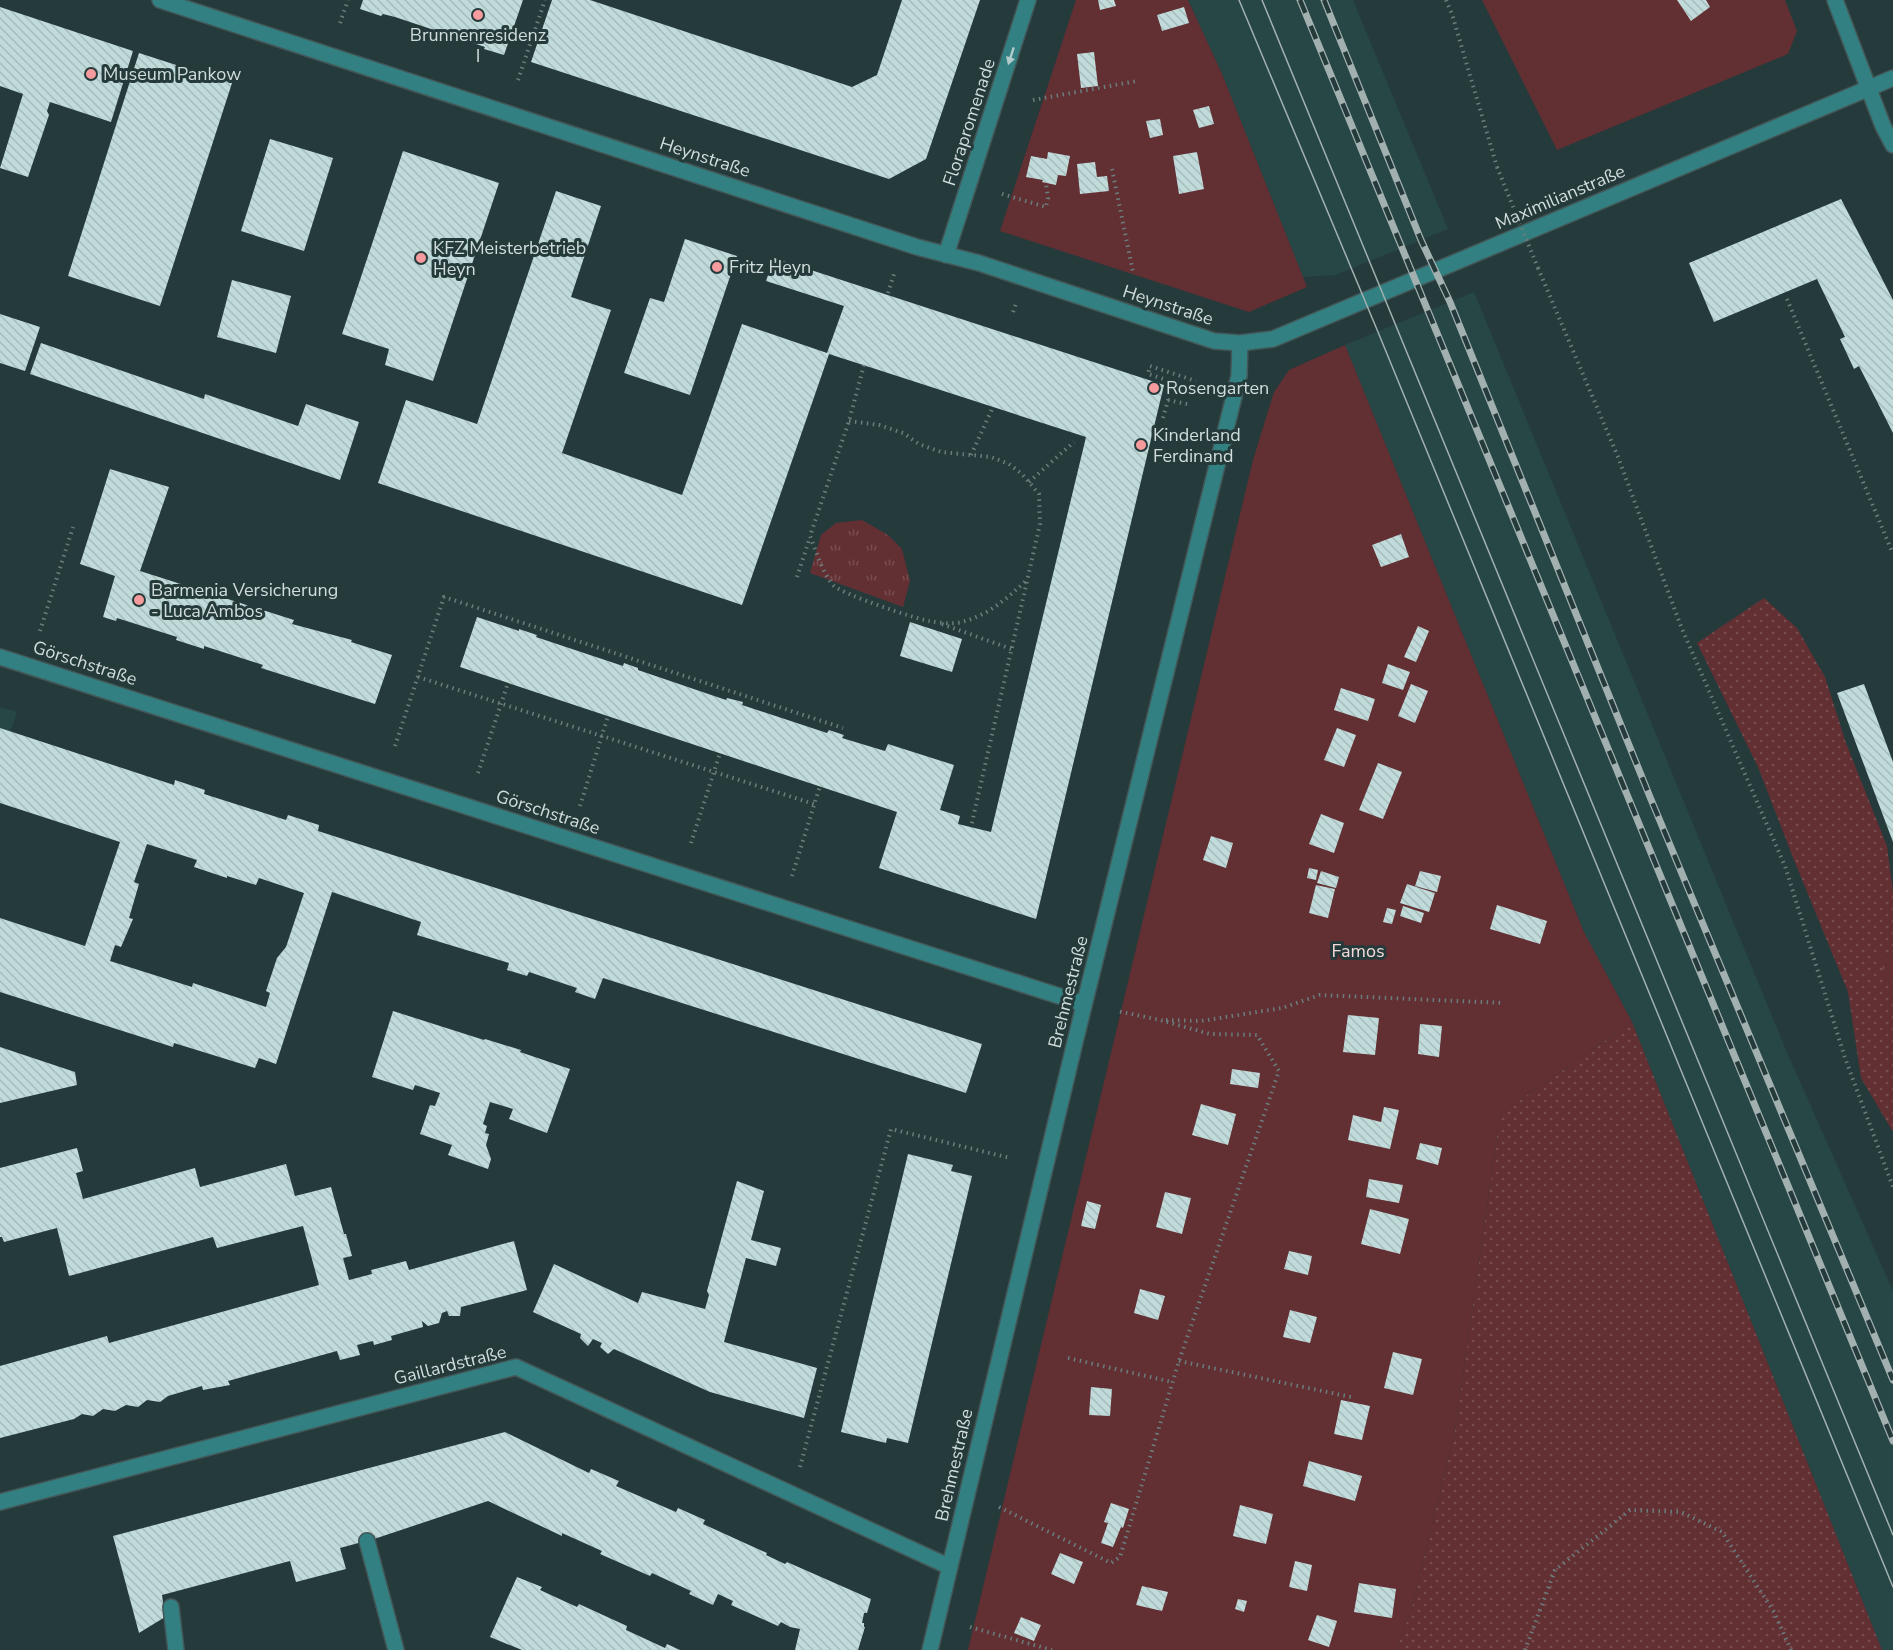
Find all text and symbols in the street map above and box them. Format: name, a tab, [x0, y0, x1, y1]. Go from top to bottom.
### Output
marker: Brunnenresidenz I	[471, 8, 485, 22]
place label: Brunnenresidenz I	[410, 23, 546, 68]
one-way arrow	[1005, 47, 1015, 65]
street label: Florapromenade	[937, 55, 1001, 189]
place label: Museum Pankow	[103, 62, 241, 86]
marker: Museum Pankow	[84, 67, 98, 81]
street label: Heynstraße	[657, 131, 753, 183]
street label: Maximilianstraße	[1491, 159, 1629, 235]
place label: KFZ Meisterbetrieb Heyn	[433, 236, 586, 281]
marker: KFZ Meisterbetrieb Heyn	[414, 251, 428, 265]
place label: Fritz Heyn	[729, 255, 811, 279]
marker: Fritz Heyn	[710, 260, 724, 274]
street label: Heynstraße	[1120, 279, 1216, 331]
place label: Rosengarten	[1166, 376, 1269, 400]
marker: Rosengarten	[1147, 381, 1161, 395]
place label: Kinderland Ferdinand	[1153, 423, 1241, 468]
marker: Kinderland Ferdinand	[1134, 438, 1148, 452]
place label: Barmenia Versicherung - Luca Ambos	[151, 578, 338, 623]
marker: Barmenia Versicherung - Luca Ambos	[132, 593, 146, 607]
street label: Görschstraße	[30, 635, 140, 691]
street label: Görschstraße	[493, 784, 603, 840]
street label: Brehmestraße	[1042, 933, 1094, 1051]
park label: Famos	[1331, 939, 1385, 963]
street label: Gaillardstraße	[391, 1339, 509, 1391]
street label: Brehmestraße	[929, 1406, 979, 1524]

